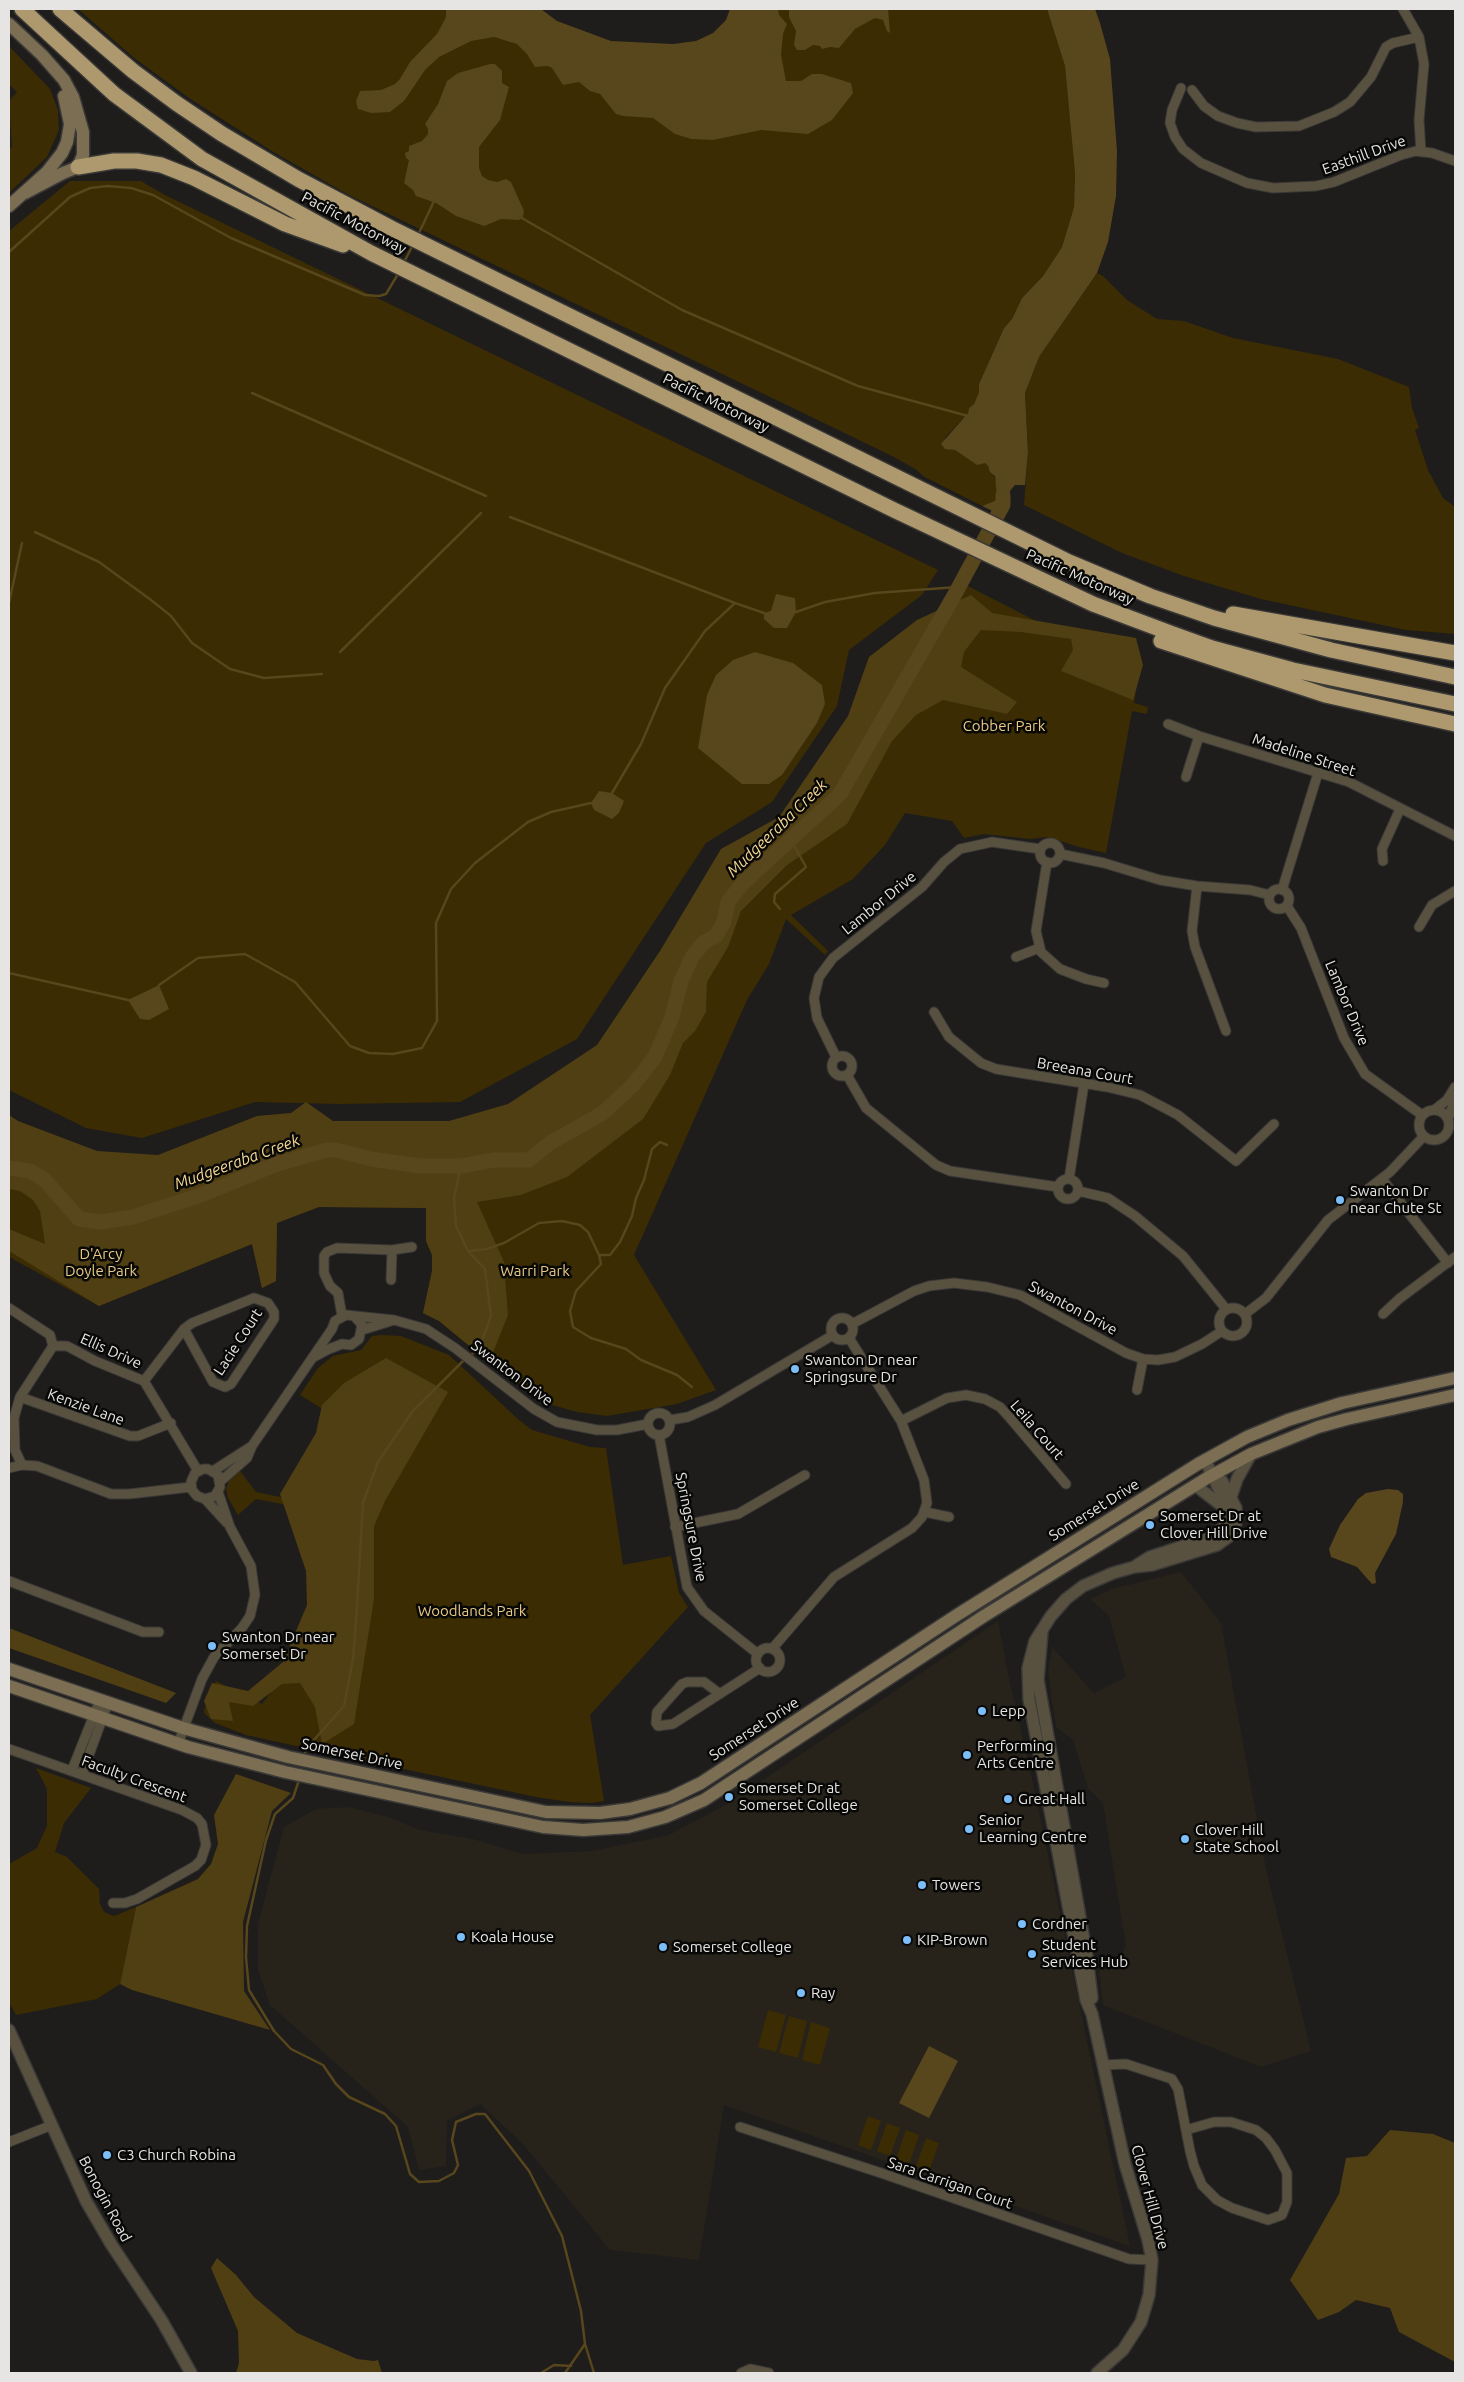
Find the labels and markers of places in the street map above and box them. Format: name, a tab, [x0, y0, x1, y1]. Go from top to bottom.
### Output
place label: Swanton Dr near Chute St	[1350, 1182, 1441, 1217]
marker: Swanton Dr near Chute St	[1334, 1194, 1346, 1206]
place label: Swanton Dr near Springsure Dr	[805, 1351, 917, 1386]
marker: Swanton Dr near Springsure Dr	[789, 1363, 801, 1375]
place label: Somerset Dr at Clover Hill Drive	[1160, 1507, 1267, 1542]
marker: Somerset Dr at Clover Hill Drive	[1144, 1519, 1156, 1531]
place label: Swanton Dr near Somerset Dr	[222, 1628, 334, 1663]
marker: Swanton Dr near Somerset Dr	[206, 1640, 218, 1652]
place label: Lepp	[992, 1702, 1025, 1720]
marker: Lepp	[976, 1705, 988, 1717]
place label: Performing Arts Centre	[977, 1737, 1054, 1772]
marker: Performing Arts Centre	[961, 1749, 973, 1761]
place label: Somerset Dr at Somerset College	[739, 1779, 858, 1814]
place label: Great Hall	[1018, 1790, 1085, 1808]
marker: Somerset Dr at Somerset College	[723, 1791, 735, 1803]
marker: Great Hall	[1002, 1793, 1014, 1805]
place label: Senior Learning Centre	[979, 1811, 1087, 1846]
place label: Clover Hill State School	[1195, 1821, 1279, 1856]
marker: Senior Learning Centre	[963, 1823, 975, 1835]
marker: Clover Hill State School	[1179, 1833, 1191, 1845]
place label: Towers	[932, 1876, 980, 1894]
marker: Towers	[916, 1879, 928, 1891]
place label: Cordner	[1032, 1915, 1087, 1933]
marker: Cordner	[1016, 1918, 1028, 1930]
place label: Koala House	[471, 1928, 554, 1946]
marker: Koala House	[455, 1931, 467, 1943]
place label: KIP-Brown	[917, 1931, 987, 1949]
marker: KIP-Brown	[901, 1934, 913, 1946]
place label: Student Services Hub	[1042, 1936, 1128, 1971]
place label: Somerset College	[673, 1938, 792, 1956]
marker: Somerset College	[657, 1941, 669, 1953]
marker: Student Services Hub	[1026, 1948, 1038, 1960]
place label: Ray	[811, 1984, 835, 2002]
marker: Ray	[795, 1987, 807, 1999]
place label: C3 Church Robina	[117, 2146, 236, 2164]
marker: C3 Church Robina	[101, 2149, 113, 2161]

